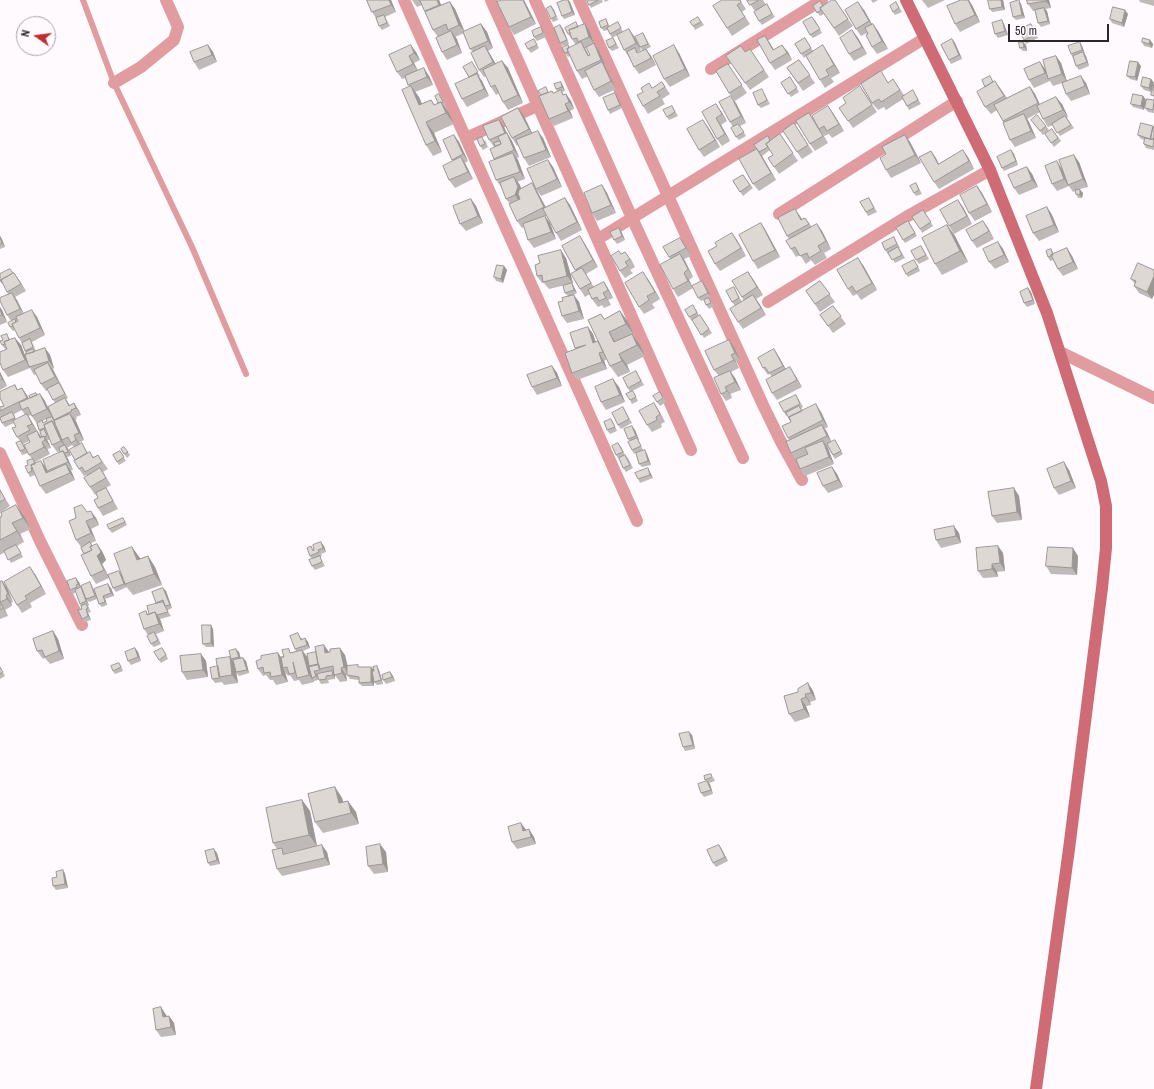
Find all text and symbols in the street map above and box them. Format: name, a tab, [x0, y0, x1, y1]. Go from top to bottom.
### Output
north arrow	[16, 16, 56, 56]
scale bar	[1010, 16, 1111, 42]
text: 50 m	[1015, 23, 1037, 39]
text: N	[18, 28, 33, 38]

